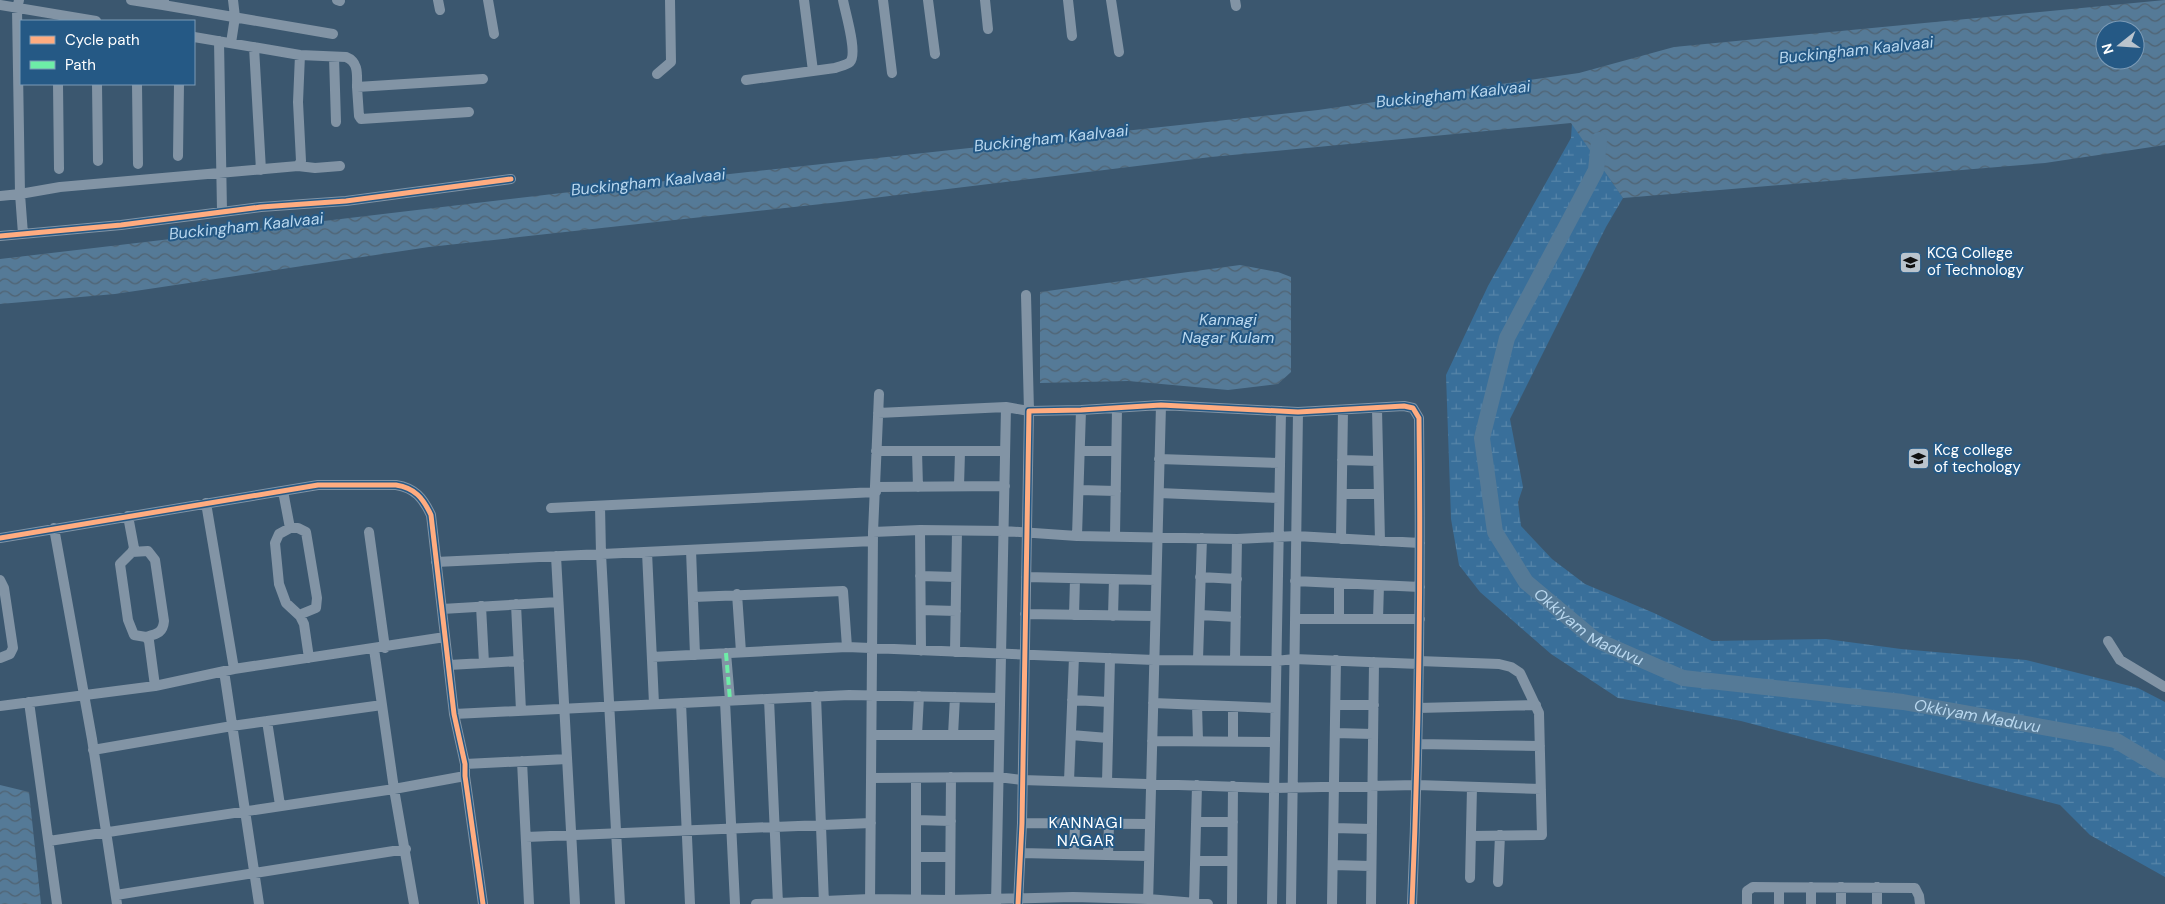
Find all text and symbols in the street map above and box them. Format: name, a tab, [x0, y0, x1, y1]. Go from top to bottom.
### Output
legend	[20, 20, 195, 85]
north arrow	[2095, 20, 2145, 70]
text: Cycle path	[65, 30, 140, 50]
water label: Buckingham Kaalvaai	[1778, 31, 1935, 69]
text: N	[2097, 41, 2118, 56]
text: Path	[65, 55, 96, 75]
water label: Buckingham Kaalvaai	[1375, 75, 1532, 113]
water label: Buckingham Kaalvaai	[973, 119, 1130, 157]
water label: Buckingham Kaalvaai	[570, 163, 727, 201]
water label: Buckingham Kaalvaai	[168, 207, 325, 245]
place label: KCG College of Technology	[1927, 243, 2025, 280]
school or university icon: KCG College of Technology	[1899, 250, 1923, 274]
water label: Kannagi Nagar Kulam	[1182, 309, 1274, 348]
place label: Kcg college of techology	[1934, 440, 2022, 477]
school or university icon: Kcg college of techology	[1906, 447, 1930, 471]
water label: Okkiyam Maduvu	[1530, 583, 1647, 670]
water label: Okkiyam Maduvu	[1913, 694, 2043, 737]
district label: KANNAGI NAGAR	[1049, 812, 1123, 851]

